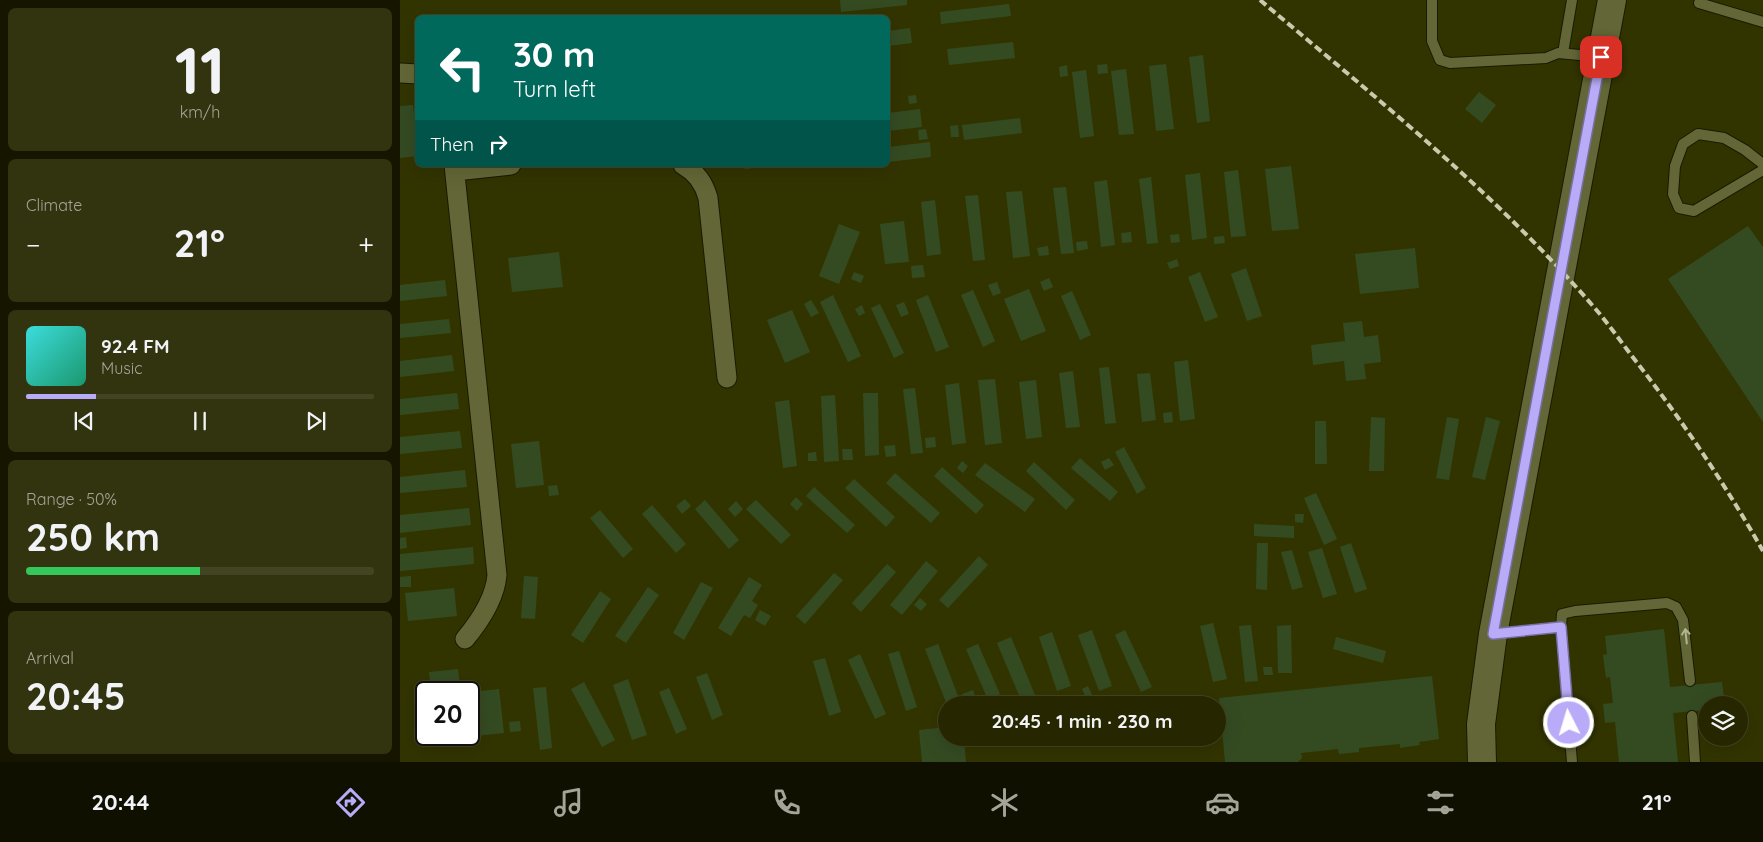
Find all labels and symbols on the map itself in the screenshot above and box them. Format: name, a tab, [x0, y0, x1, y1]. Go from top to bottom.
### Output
pin	[1580, 36, 1622, 78]
one-way arrow	[1681, 628, 1691, 644]
speed limit sign: 20	[415, 681, 480, 746]
position arrow	[1542, 696, 1594, 748]

